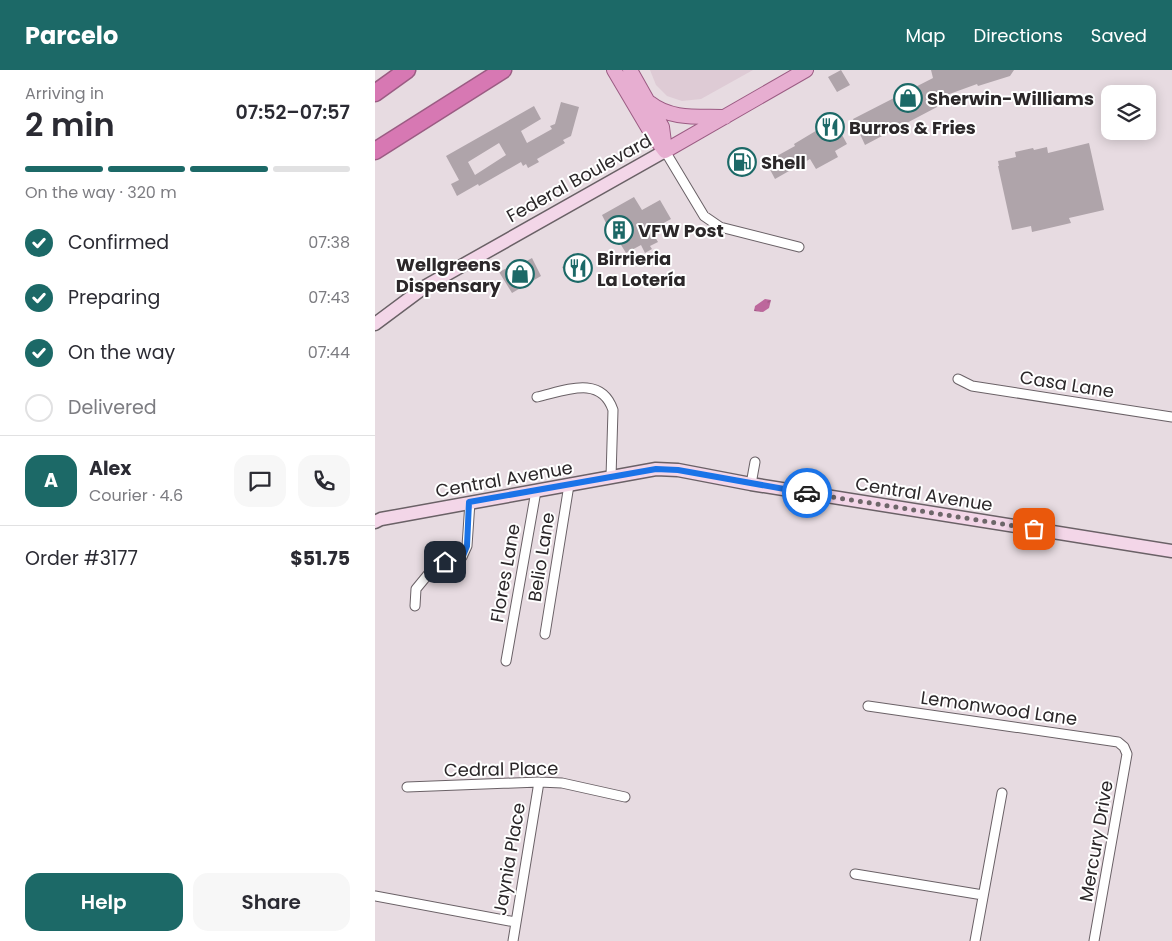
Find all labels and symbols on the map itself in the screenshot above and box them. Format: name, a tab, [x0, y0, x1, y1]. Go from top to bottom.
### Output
shop icon: Sherwin-Williams	[893, 83, 923, 113]
place label: Sherwin-Williams	[927, 86, 1094, 111]
restaurant icon: Burros & Fries	[815, 112, 845, 142]
place label: Burros & Fries	[849, 115, 976, 140]
street label: Federal Boulevard	[502, 128, 656, 228]
fuel station icon: Shell	[727, 147, 757, 177]
place label: Shell	[761, 150, 806, 175]
building icon: VFW Post	[604, 215, 634, 245]
place label: VFW Post	[638, 218, 724, 243]
place label: Birrieria La Lotería	[597, 246, 686, 292]
place label: Wellgreens Dispensary	[396, 252, 502, 298]
restaurant icon: Birrieria La Lotería	[563, 253, 593, 283]
shop icon: Wellgreens Dispensary	[505, 259, 535, 289]
street label: Casa Lane	[1018, 364, 1116, 404]
street label: Central Avenue	[433, 455, 575, 503]
courier	[782, 468, 832, 518]
street label: Central Avenue	[853, 471, 995, 517]
pin	[1013, 508, 1055, 550]
street label: Belio Lane	[522, 511, 560, 603]
street label: Flores Lane	[484, 522, 526, 624]
pin	[424, 541, 466, 583]
street label: Lemonwood Lane	[919, 685, 1079, 731]
street label: Cedral Place	[444, 756, 558, 782]
street label: Mercury Drive	[1073, 778, 1119, 904]
street label: Jaynia Place	[487, 801, 531, 917]

